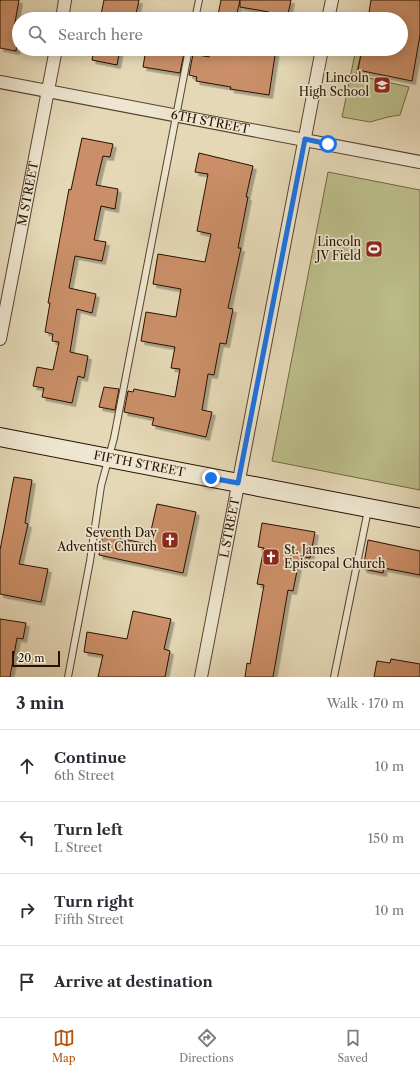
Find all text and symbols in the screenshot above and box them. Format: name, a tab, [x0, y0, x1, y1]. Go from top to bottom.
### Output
search box	[12, 12, 408, 56]
icon: search	[26, 23, 48, 45]
text: Search here	[58, 25, 143, 44]
place label: Lincoln High School	[299, 70, 369, 99]
school or university icon: Lincoln High School	[372, 75, 392, 95]
street label: 6TH STREET	[170, 107, 251, 136]
route start	[319, 135, 337, 153]
street label: M STREET	[14, 160, 41, 227]
place label: Lincoln JV Field	[314, 234, 362, 263]
sports icon: Lincoln JV Field	[364, 239, 384, 259]
street label: FIFTH STREET	[92, 447, 187, 480]
route end	[202, 469, 220, 487]
street label: L STREET	[216, 496, 242, 559]
place label: Seventh Day Adventist Church	[56, 525, 157, 554]
church icon: Seventh Day Adventist Church	[160, 530, 180, 550]
place label: St. James Episcopal Church	[284, 542, 386, 571]
church icon: St. James Episcopal Church	[261, 547, 281, 567]
scale bar	[12, 649, 60, 668]
text: 20 m	[18, 651, 44, 665]
text: 3 min	[16, 693, 65, 713]
text: Walk · 170 m	[327, 695, 404, 711]
text: Continue	[54, 748, 126, 767]
icon: ahead	[16, 755, 38, 777]
text: 10 m	[375, 758, 404, 774]
text: 6th Street	[54, 767, 115, 783]
text: Turn left	[54, 820, 123, 839]
icon: left	[16, 827, 38, 849]
text: 150 m	[368, 830, 404, 846]
text: L Street	[54, 839, 102, 855]
text: Turn right	[54, 892, 134, 911]
icon: right	[16, 899, 38, 921]
text: 10 m	[375, 902, 404, 918]
text: Fifth Street	[54, 911, 124, 927]
icon: arrive	[16, 971, 38, 993]
text: Arrive at destination	[54, 972, 213, 991]
tab: Map	[52, 1027, 76, 1065]
tab: Directions	[179, 1027, 234, 1065]
tab: Saved	[338, 1027, 368, 1065]

